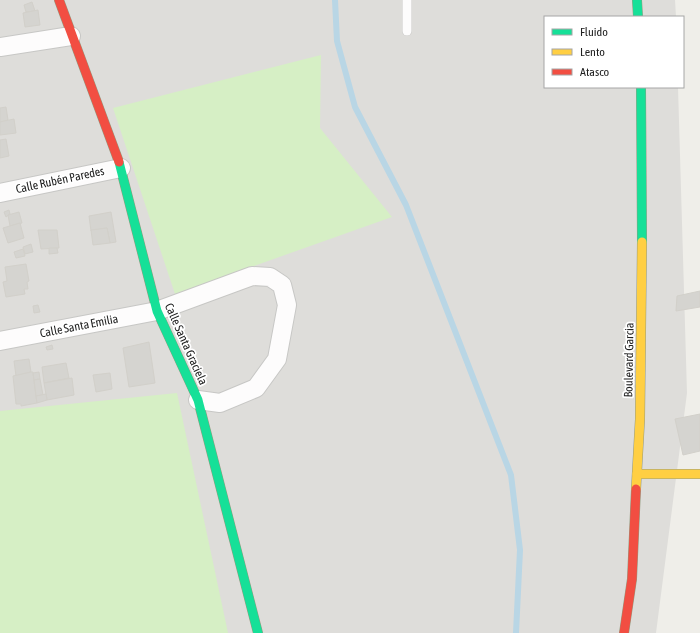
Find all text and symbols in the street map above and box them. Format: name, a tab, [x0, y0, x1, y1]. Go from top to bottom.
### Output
legend	[544, 16, 684, 88]
text: Fluido	[580, 25, 608, 39]
text: Lento	[580, 45, 605, 59]
text: Atasco	[580, 65, 610, 79]
street label: Calle Rubén Paredes	[14, 164, 106, 196]
street label: Calle Santa Graciela	[162, 301, 210, 387]
street label: Calle Santa Emilia	[39, 312, 119, 340]
street label: Boulevard Garcia	[621, 322, 637, 398]

